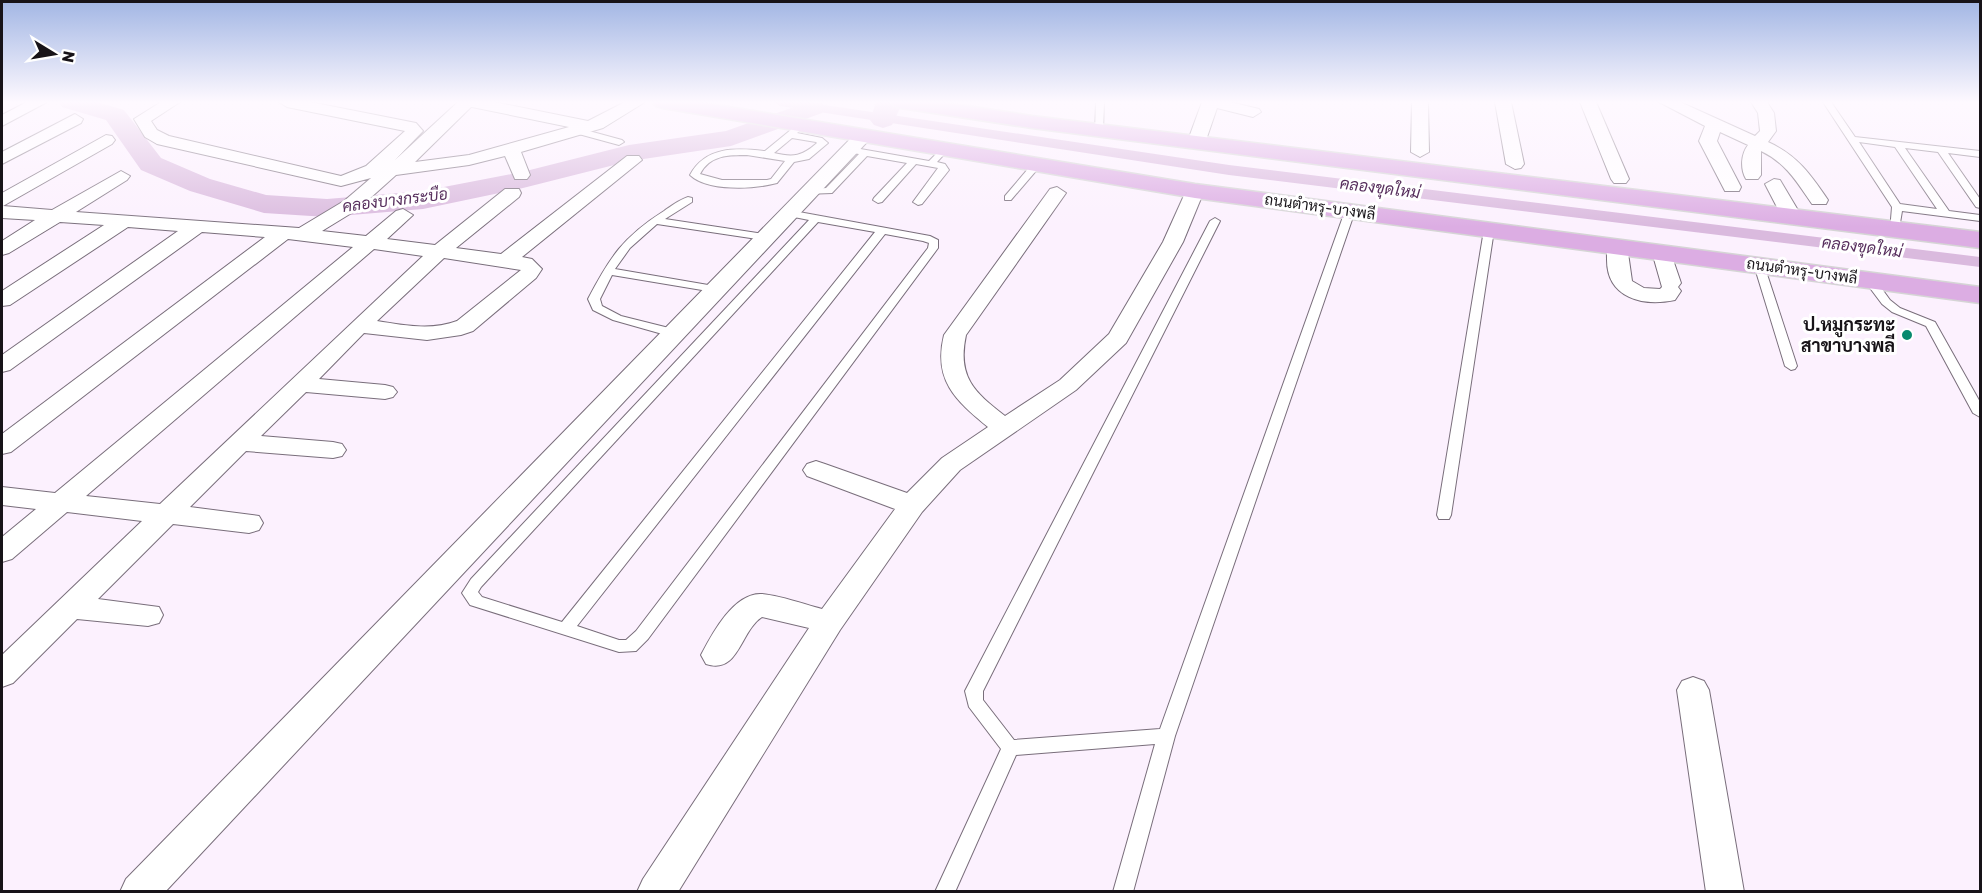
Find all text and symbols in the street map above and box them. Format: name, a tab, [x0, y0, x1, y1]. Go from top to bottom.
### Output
north arrow	[24, 24, 84, 84]
text: N	[58, 49, 79, 64]
water label: คลองขุดใหม่	[1339, 172, 1422, 204]
water label: คลองบางกระบือ	[341, 182, 449, 216]
street label: ถนนตำหรุ-บางพลี	[1263, 189, 1377, 226]
water label: คลองขุดใหม่	[1821, 231, 1904, 263]
street label: ถนนตำหรุ-บางพลี	[1745, 253, 1859, 290]
place label: ป.หมูกระทะ สาขาบางพลี	[1801, 314, 1895, 357]
marker: ป.หมูกระทะ สาขาบางพลี	[1900, 328, 1914, 342]

